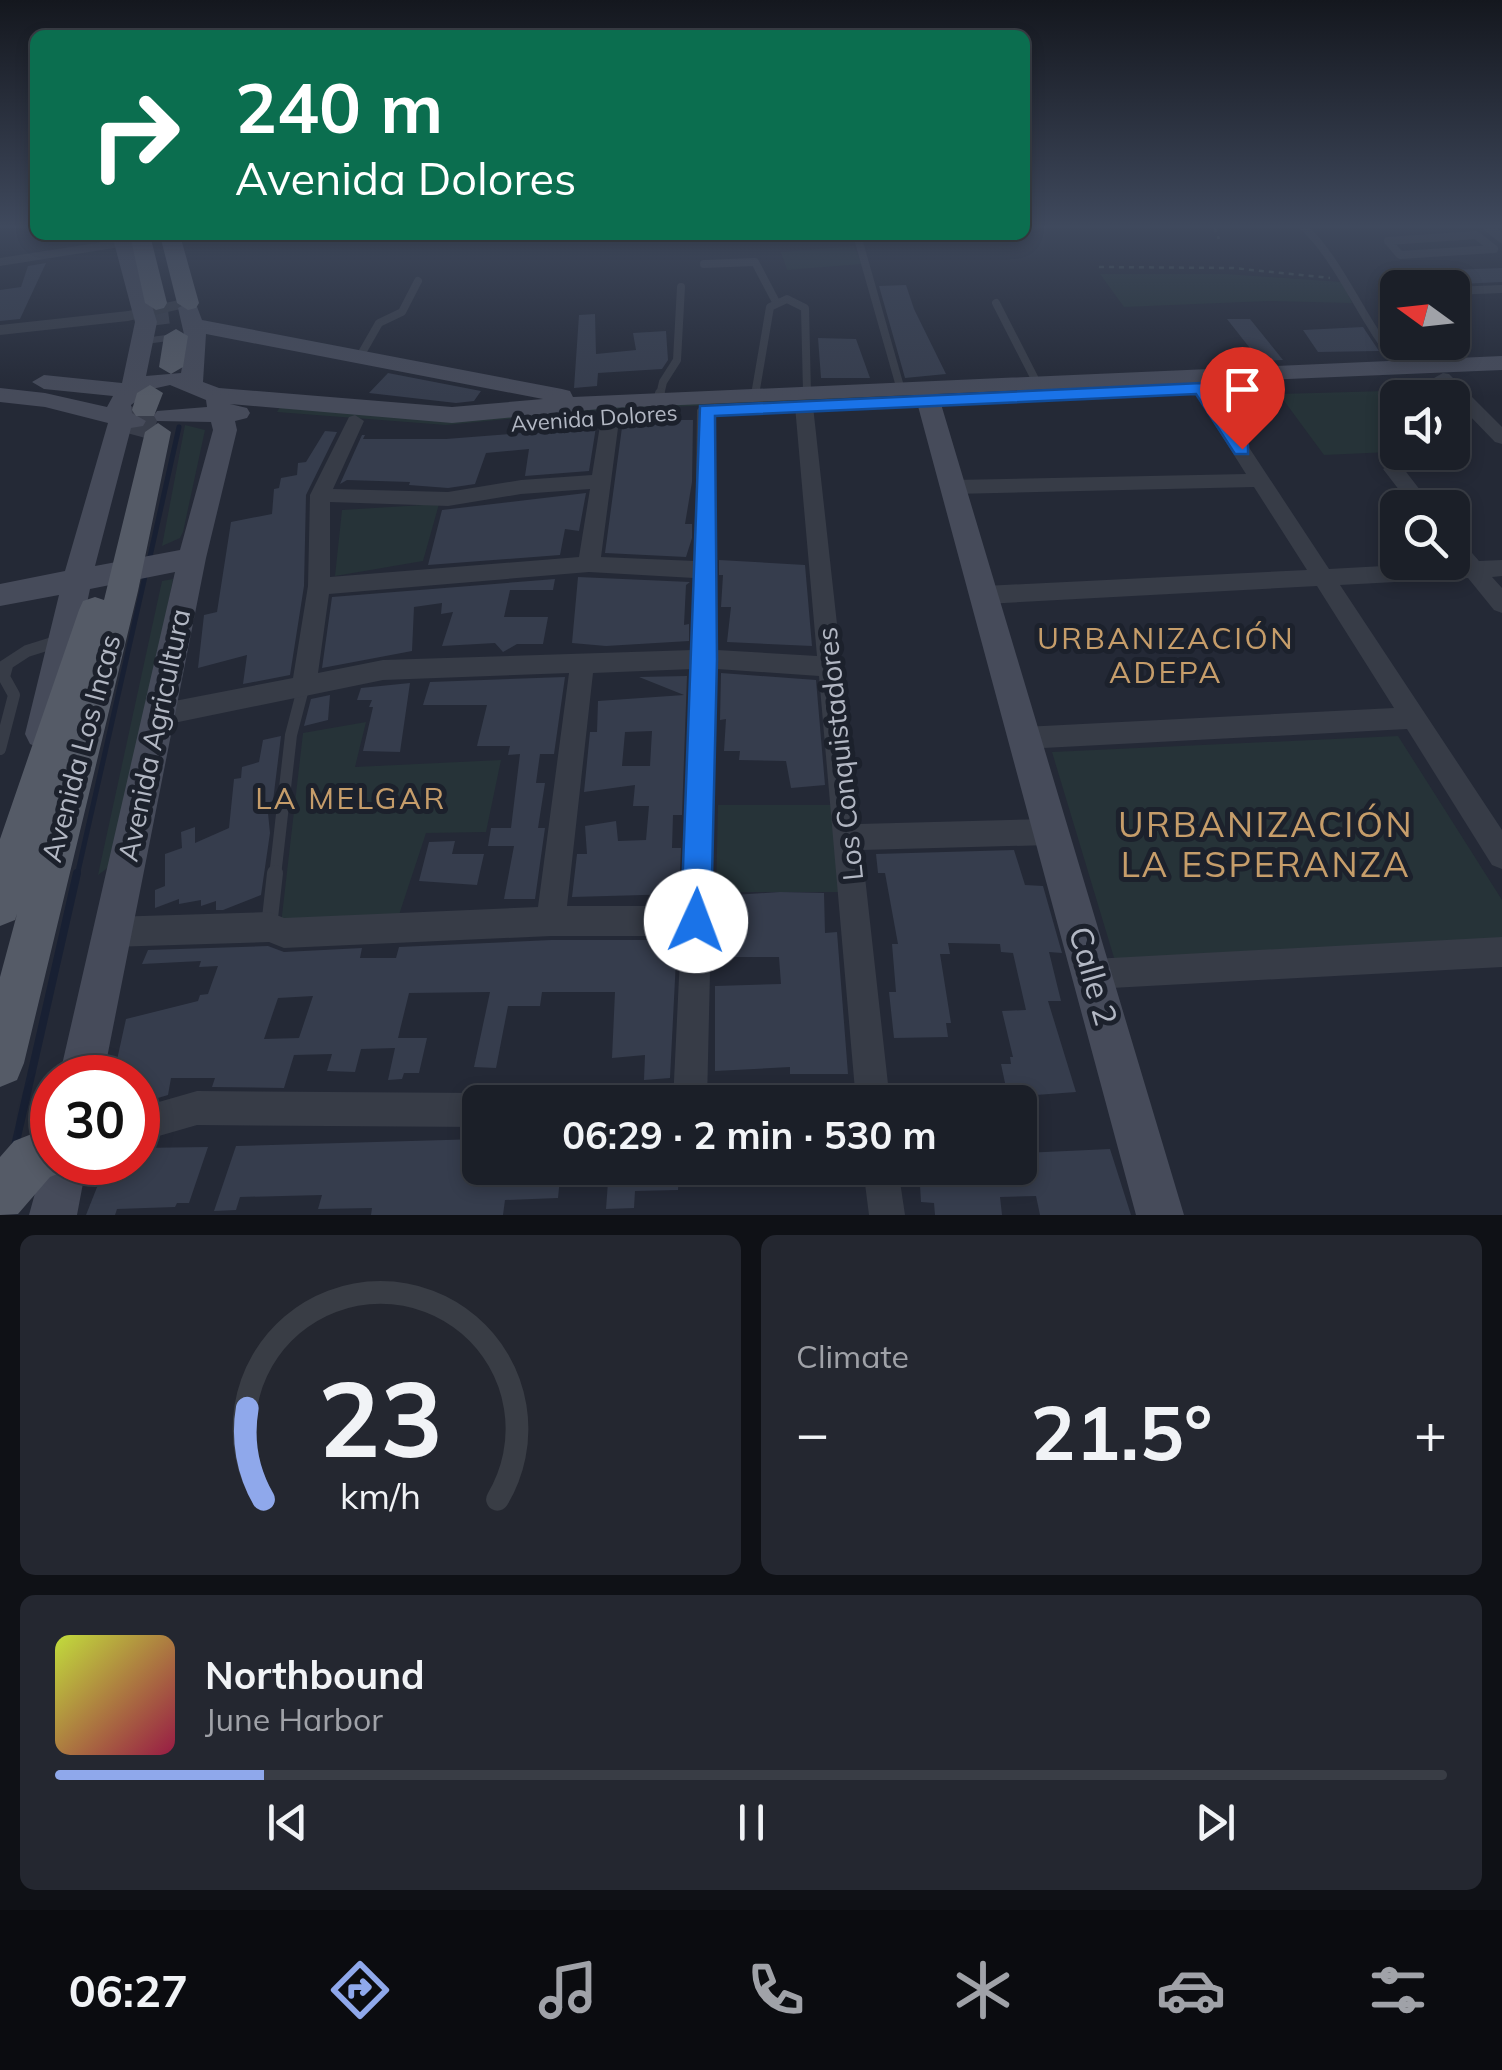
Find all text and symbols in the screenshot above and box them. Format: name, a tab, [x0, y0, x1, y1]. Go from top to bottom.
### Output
text: 240 m	[235, 63, 443, 151]
icon: right	[70, 70, 200, 200]
text: Avenida Dolores	[235, 150, 576, 206]
north arrow	[1380, 270, 1470, 360]
map controls	[1380, 270, 1470, 580]
pin	[1200, 347, 1285, 450]
icon: arrive	[1215, 362, 1270, 417]
button: sound	[1380, 380, 1470, 470]
street label: Avenida Dolores	[510, 398, 678, 438]
button: search	[1380, 490, 1470, 580]
street label: Avenida Agricultura	[110, 605, 197, 864]
district label: URBANIZACIÓN ADEPA	[1037, 619, 1295, 691]
street label: Los Conquistadores	[809, 626, 870, 883]
street label: Avenida Los Incas	[33, 630, 128, 865]
district label: LA MELGAR	[255, 779, 447, 817]
district label: URBANIZACIÓN LA ESPERANZA	[1118, 802, 1414, 886]
position arrow	[644, 869, 748, 973]
street label: Calle 2	[1061, 922, 1127, 1030]
speed limit sign: 30	[30, 1055, 160, 1185]
text: 06:29 · 2 min · 530 m	[562, 1111, 937, 1159]
text: Climate	[796, 1336, 909, 1376]
text: 23	[318, 1352, 443, 1483]
text: 21.5°	[1030, 1385, 1213, 1479]
text: −	[796, 1398, 829, 1467]
text: +	[1414, 1398, 1447, 1467]
text: km/h	[340, 1473, 421, 1518]
text: Northbound	[205, 1651, 425, 1699]
text: June Harbor	[205, 1699, 383, 1739]
icon: previous	[260, 1795, 315, 1850]
icon: pause	[724, 1795, 779, 1850]
icon: next	[1188, 1795, 1243, 1850]
icon: directions	[325, 1955, 395, 2025]
icon: music	[533, 1955, 603, 2025]
icon: phone	[741, 1955, 811, 2025]
icon: climate	[948, 1955, 1018, 2025]
icon: car	[1156, 1955, 1226, 2025]
icon: filters	[1363, 1955, 1433, 2025]
text: 06:27	[69, 1962, 188, 2018]

